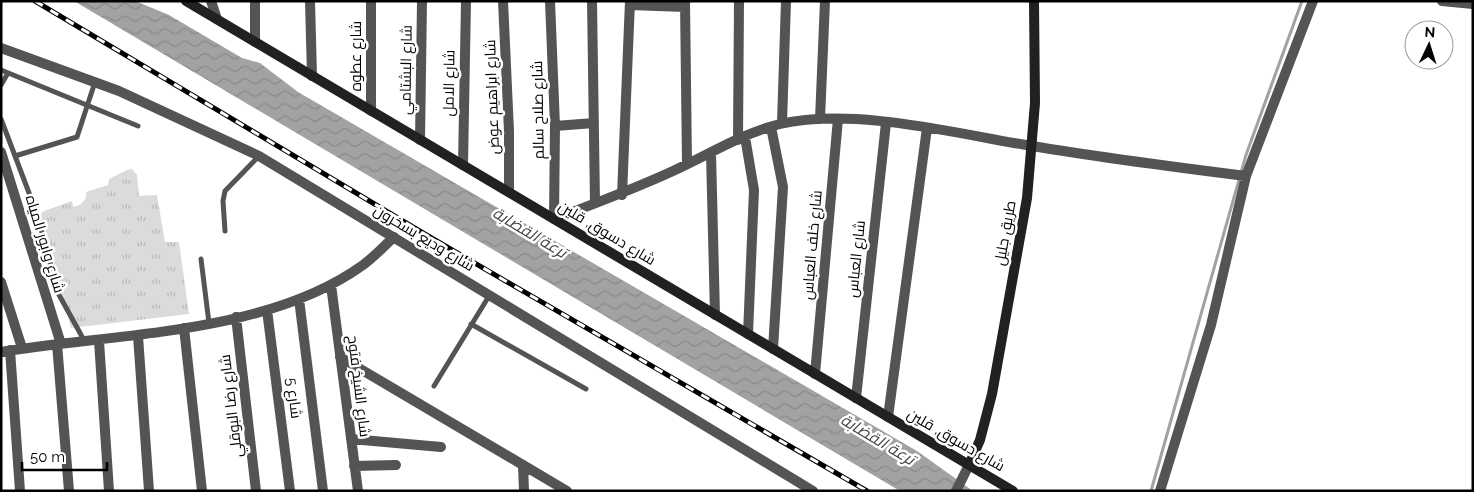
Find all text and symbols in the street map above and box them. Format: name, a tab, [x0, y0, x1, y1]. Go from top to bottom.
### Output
north arrow	[1404, 20, 1454, 70]
street label: شارع عطوه	[347, 21, 367, 91]
text: N	[1424, 24, 1436, 40]
street label: شارع البشتامي	[396, 25, 419, 115]
street label: شارع ابراهيم عوض	[481, 39, 505, 155]
street label: شارع الامل	[439, 49, 461, 117]
street label: شارع صلاح سالم	[528, 61, 550, 159]
street label: شارع خلف العباس	[798, 189, 828, 301]
street label: شارع وابور المياه	[20, 193, 68, 296]
street label: شارع دسوق, قلين	[554, 197, 659, 271]
street label: طريق جليل	[990, 199, 1021, 267]
street label: شارع وديع بسخرون	[369, 201, 478, 277]
water label: ترعة القضابة	[489, 203, 572, 263]
street label: شارع العباس	[843, 219, 871, 299]
street label: شارع الشيخ فتوح	[342, 334, 374, 438]
street label: شارع رضا البوقلي	[216, 353, 249, 458]
street label: شارع 5	[281, 377, 305, 420]
street label: شارع دسوق, قلين	[903, 405, 1008, 477]
water label: ترعة القضابة	[837, 410, 920, 470]
scale bar	[22, 440, 108, 472]
text: 50 m	[30, 448, 65, 466]

